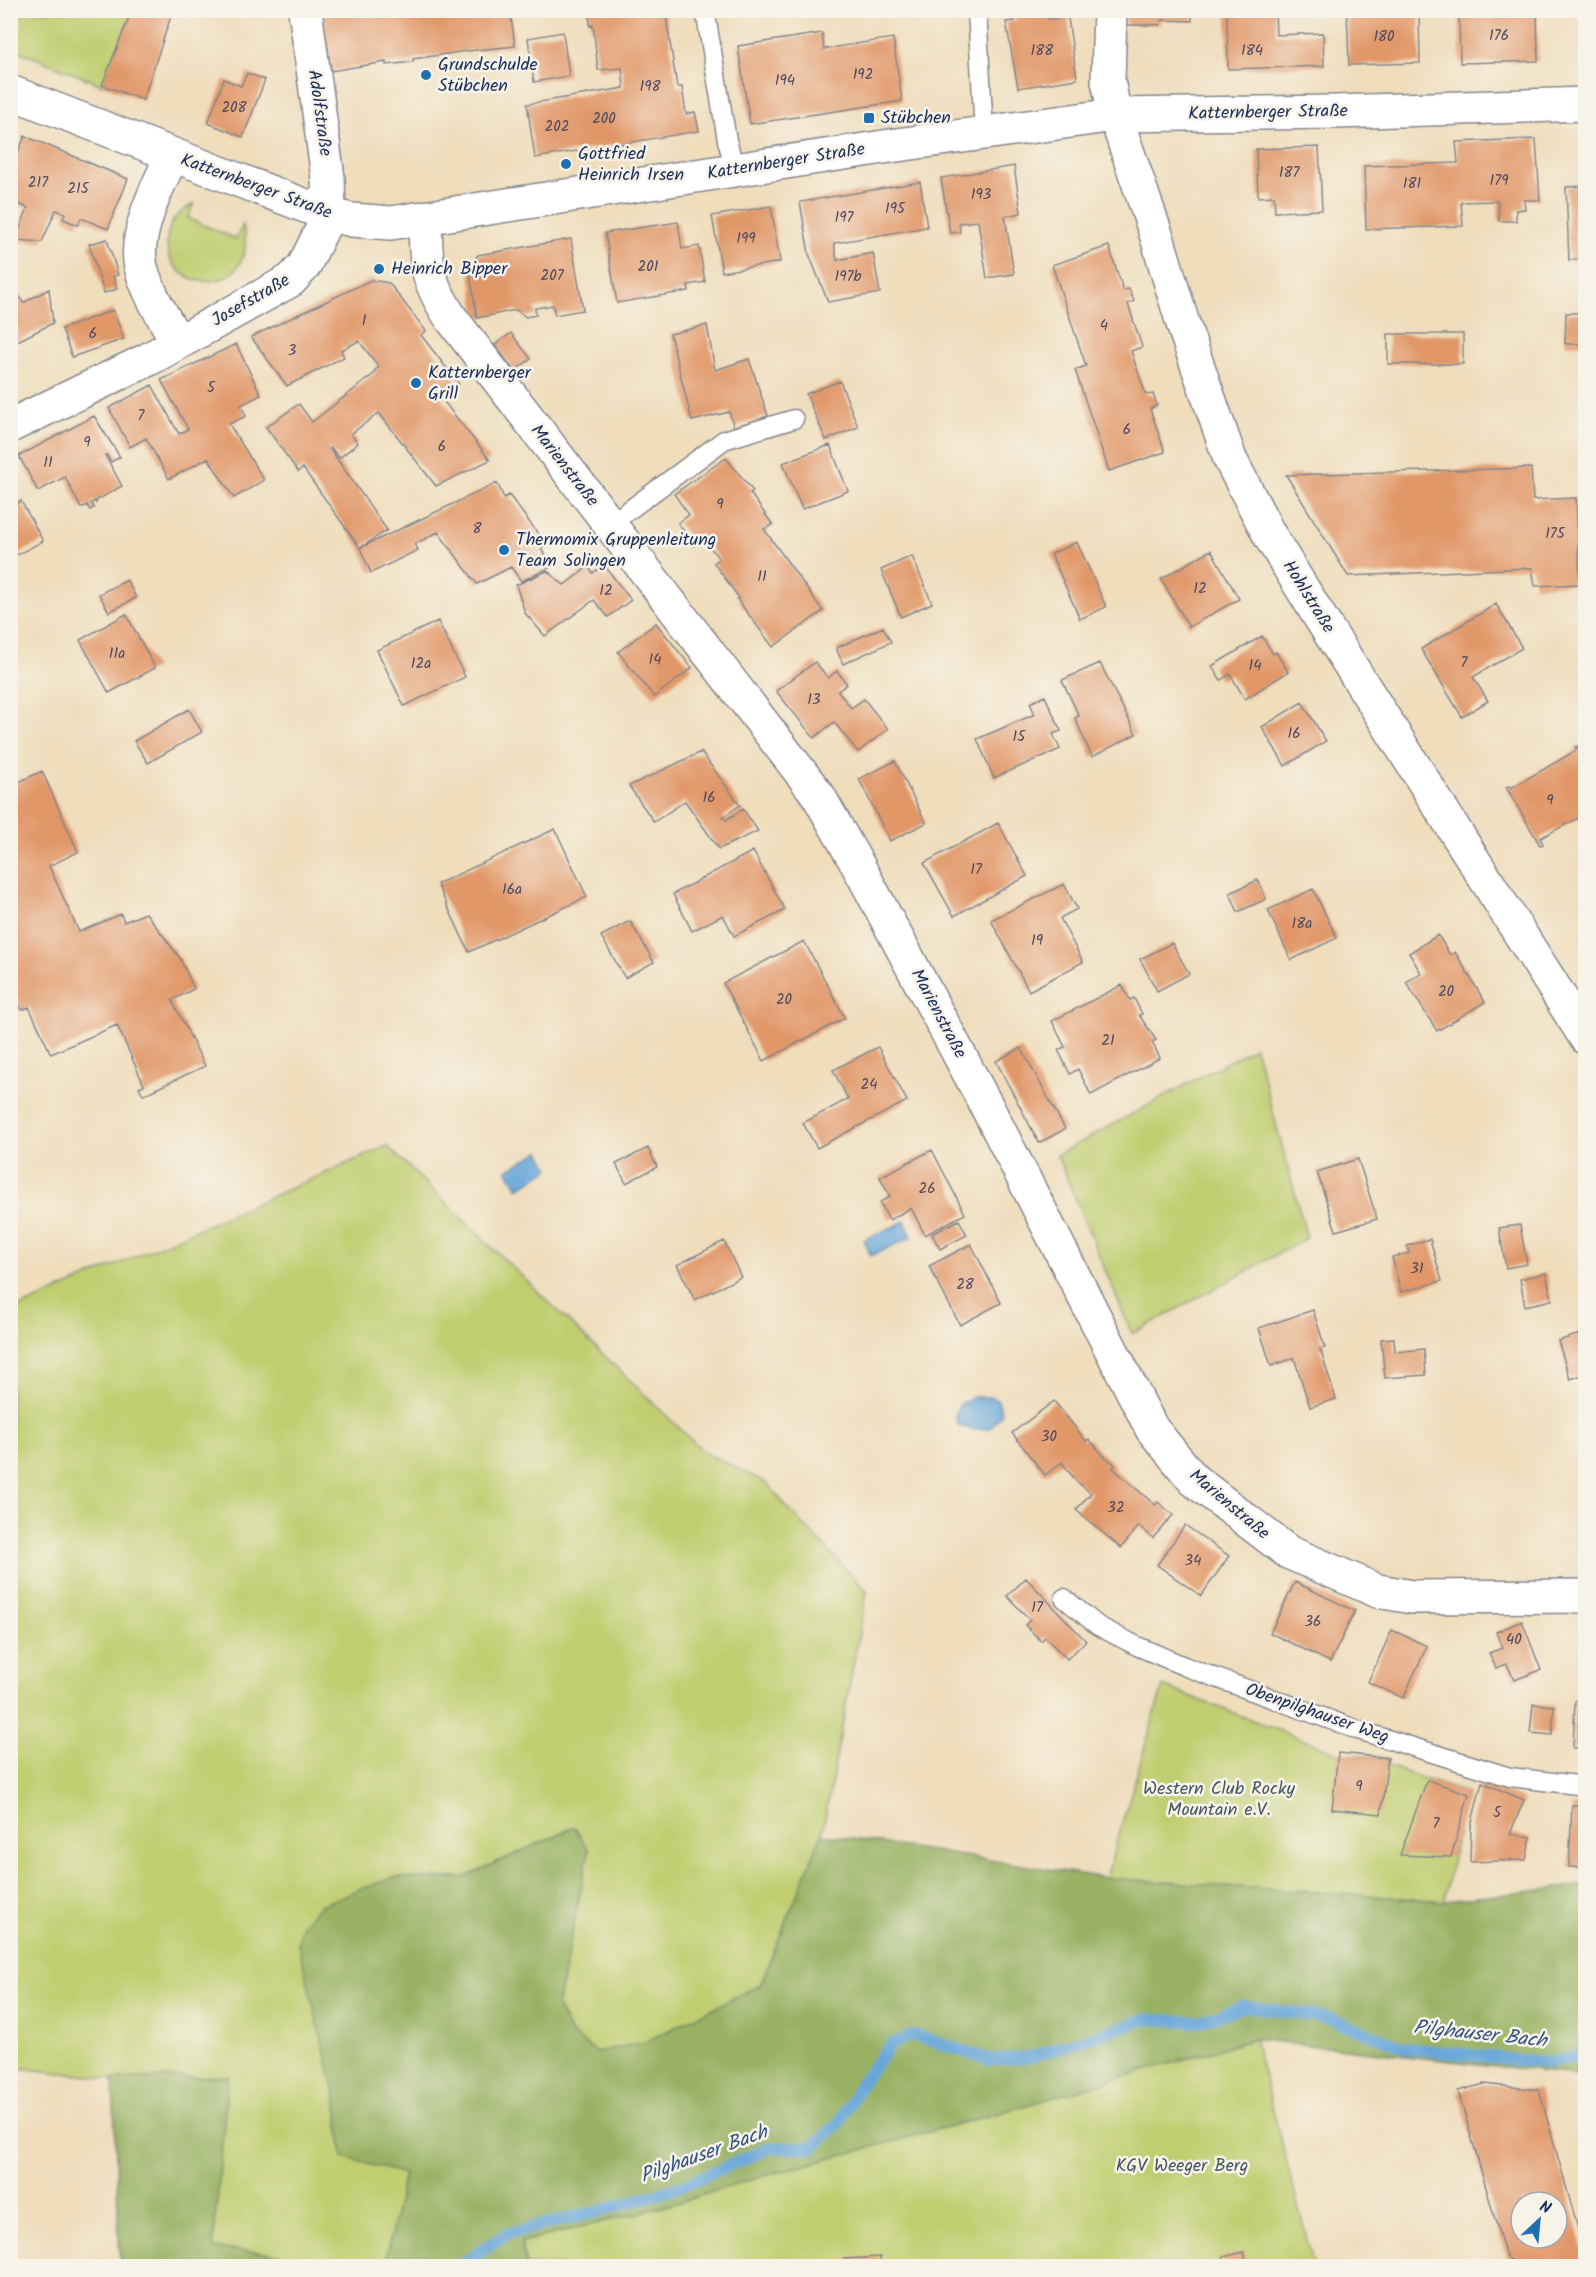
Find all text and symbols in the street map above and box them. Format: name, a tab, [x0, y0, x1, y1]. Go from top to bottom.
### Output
house number: 176	[1489, 24, 1509, 48]
house number: 180	[1373, 25, 1395, 49]
house number: 188	[1031, 39, 1054, 63]
house number: 184	[1241, 39, 1263, 63]
place label: Grundschulde Stübchen	[438, 51, 538, 101]
house number: 192	[853, 63, 873, 87]
street label: Adolfstraße	[299, 68, 339, 158]
marker: Grundschulde Stübchen	[419, 68, 433, 82]
house number: 194	[775, 69, 795, 93]
house number: 198	[639, 75, 661, 99]
house number: 208	[221, 96, 248, 120]
street label: Katternberger Straße	[1188, 97, 1348, 129]
place label: Stübchen	[881, 104, 951, 133]
house number: 200	[592, 107, 616, 131]
marker: Stübchen	[862, 111, 876, 125]
house number: 202	[545, 115, 569, 139]
street label: Katternberger Straße	[705, 135, 867, 189]
place label: Gottfried Heinrich Irsen	[578, 140, 684, 190]
street label: Katternberger Straße	[176, 146, 336, 228]
marker: Gottfried Heinrich Irsen	[559, 157, 573, 171]
house number: 187	[1279, 161, 1300, 185]
house number: 179	[1490, 169, 1509, 193]
house number: 217	[28, 171, 49, 195]
house number: 181	[1403, 172, 1422, 196]
house number: 215	[67, 177, 90, 201]
house number: 193	[971, 183, 992, 207]
house number: 195	[885, 197, 906, 221]
house number: 197	[835, 206, 855, 230]
house number: 199	[736, 227, 756, 251]
place label: Heinrich Bipper	[391, 255, 508, 284]
house number: 201	[638, 255, 659, 279]
marker: Heinrich Bipper	[372, 262, 386, 276]
house number: 207	[540, 264, 565, 288]
house number: 197b	[835, 265, 862, 289]
street label: Josefstraße	[206, 267, 296, 335]
house number: 1	[362, 309, 367, 333]
house number: 4	[1100, 314, 1108, 338]
house number: 6	[89, 322, 97, 346]
house number: 3	[288, 339, 297, 363]
place label: Katternberger Grill	[428, 359, 532, 409]
house number: 5	[207, 376, 216, 400]
marker: Katternberger Grill	[409, 376, 423, 390]
house number: 7	[138, 404, 146, 428]
street label: Marienstraße	[522, 418, 606, 514]
house number: 6	[1123, 418, 1131, 442]
house number: 9	[83, 431, 91, 455]
house number: 6	[438, 435, 446, 459]
house number: 11	[43, 451, 53, 475]
house number: 9	[716, 493, 724, 517]
house number: 8	[472, 517, 482, 541]
house number: 175	[1545, 522, 1566, 546]
place label: Thermomix Gruppenleitung Team Solingen	[516, 526, 716, 576]
marker: Thermomix Gruppenleitung Team Solingen	[497, 543, 511, 557]
street label: Hohlstraße	[1274, 555, 1342, 639]
house number: 11	[757, 565, 767, 589]
house number: 12	[1193, 577, 1207, 601]
house number: 12	[599, 579, 613, 603]
house number: 11a	[109, 642, 125, 666]
house number: 14	[649, 648, 661, 672]
house number: 7	[1461, 651, 1469, 675]
house number: 12a	[411, 652, 431, 676]
house number: 14	[1249, 654, 1261, 678]
house number: 13	[807, 688, 821, 712]
house number: 16	[1287, 722, 1301, 746]
house number: 15	[1013, 725, 1026, 749]
house number: 16	[702, 786, 716, 810]
house number: 9	[1546, 789, 1554, 813]
house number: 17	[970, 858, 983, 882]
house number: 16a	[502, 878, 522, 902]
house number: 18a	[1292, 912, 1312, 936]
house number: 19	[1031, 929, 1044, 953]
street label: Marienstraße	[902, 964, 974, 1064]
house number: 20	[1438, 980, 1455, 1004]
house number: 20	[776, 988, 793, 1012]
house number: 21	[1101, 1029, 1115, 1053]
house number: 24	[861, 1073, 877, 1097]
house number: 26	[918, 1177, 936, 1201]
house number: 31	[1410, 1257, 1424, 1281]
house number: 28	[956, 1273, 975, 1297]
house number: 30	[1041, 1425, 1058, 1449]
street label: Marienstraße	[1182, 1462, 1276, 1548]
house number: 32	[1107, 1496, 1125, 1520]
house number: 34	[1185, 1549, 1201, 1573]
house number: 17	[1031, 1596, 1044, 1620]
house number: 36	[1305, 1610, 1321, 1634]
house number: 40	[1506, 1628, 1522, 1652]
street label: Obenpilghauser Weg	[1241, 1676, 1393, 1752]
park label: Western Club Rocky Mountain e.V.	[1143, 1775, 1295, 1825]
house number: 9	[1355, 1775, 1363, 1799]
house number: 5	[1493, 1801, 1502, 1825]
house number: 7	[1433, 1812, 1441, 1836]
water label: Pilghauser Bach	[1412, 2012, 1550, 2058]
water label: Pilghauser Bach	[636, 2116, 774, 2193]
park label: KGV Weeger Berg	[1116, 2152, 1248, 2181]
north arrow	[1509, 2190, 1569, 2250]
text: N	[1535, 2194, 1555, 2221]

